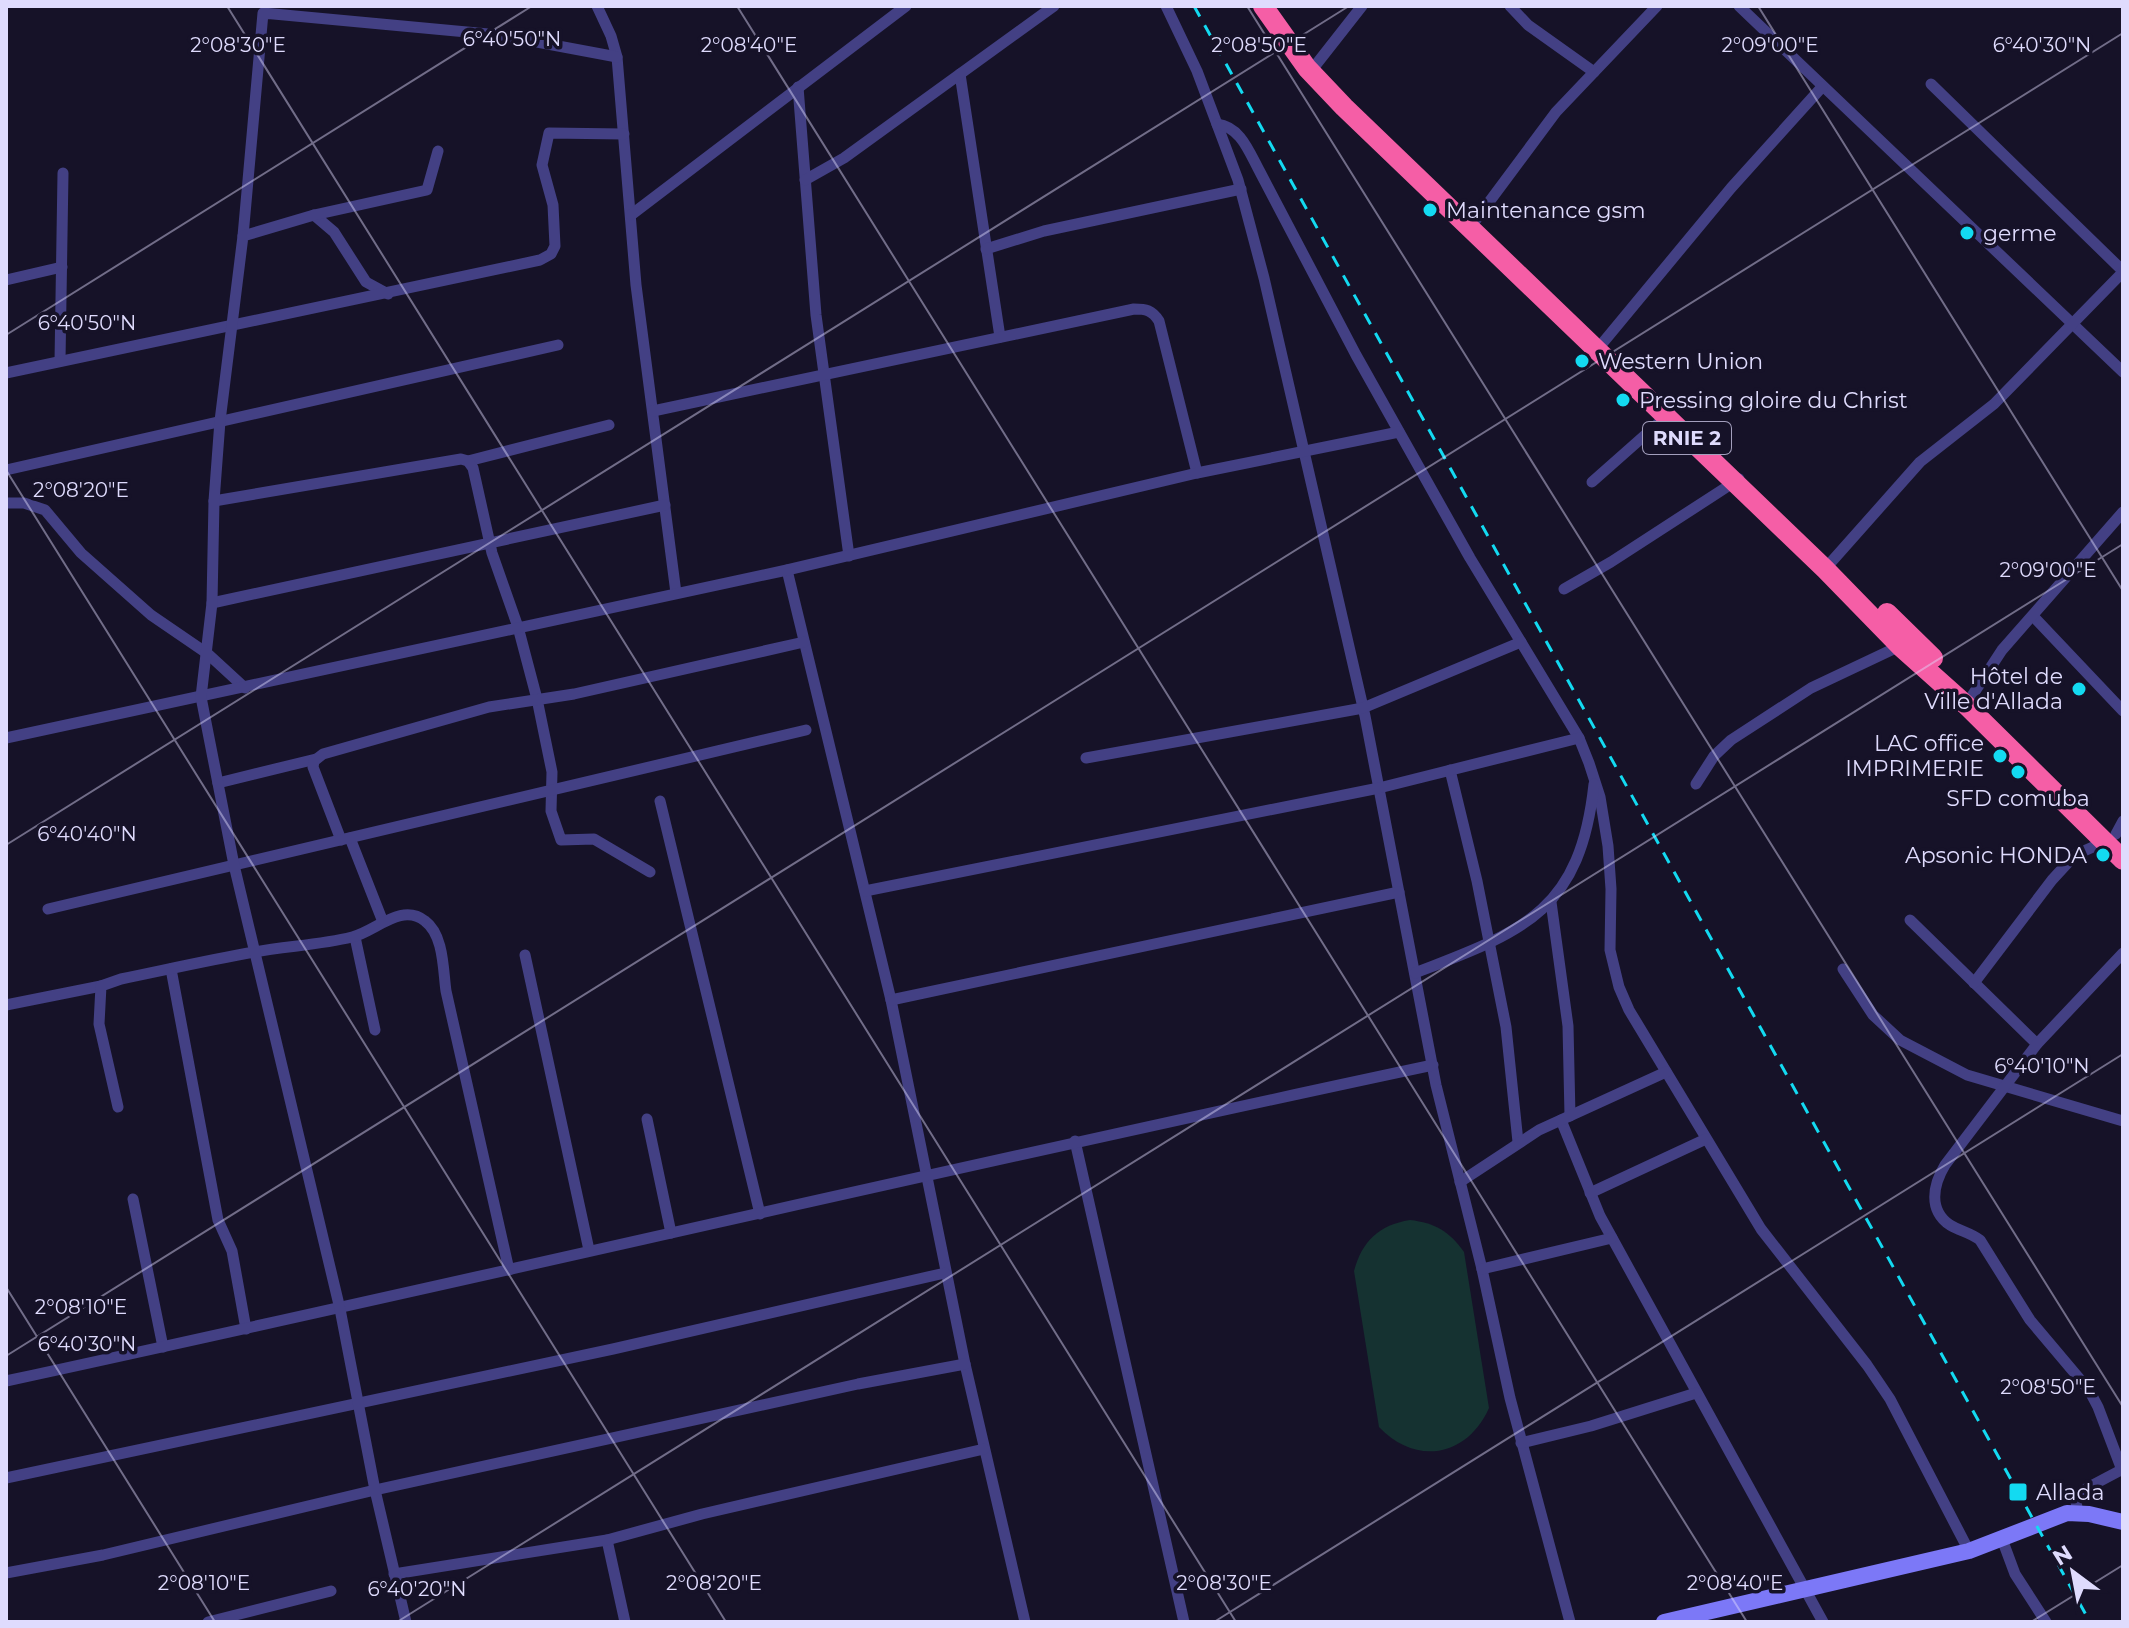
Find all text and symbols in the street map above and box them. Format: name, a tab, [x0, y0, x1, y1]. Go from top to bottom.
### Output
text: 6°40'50"N	[463, 27, 561, 51]
text: 2°08'30"E	[190, 33, 286, 57]
text: 2°08'40"E	[701, 33, 797, 57]
text: 2°08'50"E	[1211, 33, 1307, 57]
text: 2°09'00"E	[1721, 33, 1819, 57]
text: 6°40'30"N	[1993, 33, 2091, 57]
place label: Maintenance gsm	[1446, 197, 1646, 224]
marker: Maintenance gsm	[1421, 201, 1439, 219]
place label: germe	[1983, 220, 2057, 247]
marker: germe	[1958, 224, 1976, 242]
text: 6°40'50"N	[38, 311, 136, 335]
place label: Western Union	[1598, 348, 1763, 375]
marker: Western Union	[1573, 352, 1591, 370]
place label: Pressing gloire du Christ	[1639, 387, 1908, 414]
marker: Pressing gloire du Christ	[1614, 391, 1632, 409]
road number: RNIE 2	[1643, 422, 1731, 454]
text: 2°08'20"E	[33, 478, 129, 502]
text: 2°09'00"E	[1999, 558, 2097, 582]
place label: Hôtel de Ville d'Allada	[1924, 663, 2063, 715]
marker: Hôtel de Ville d'Allada	[2070, 680, 2088, 698]
place label: LAC office IMPRIMERIE	[1845, 730, 1984, 782]
marker: LAC office IMPRIMERIE	[1991, 747, 2009, 765]
marker: SFD comuba	[2009, 763, 2027, 781]
place label: SFD comuba	[1946, 785, 2090, 812]
text: 6°40'40"N	[37, 822, 137, 846]
place label: Apsonic HONDA	[1905, 842, 2087, 869]
marker: Apsonic HONDA	[2094, 846, 2112, 864]
text: 6°40'10"N	[1994, 1054, 2090, 1078]
text: 2°08'10"E	[35, 1295, 127, 1319]
text: 6°40'30"N	[38, 1332, 136, 1356]
text: 2°08'50"E	[2000, 1375, 2096, 1399]
place label: Allada	[2036, 1479, 2105, 1506]
marker: Allada	[2007, 1481, 2029, 1503]
north arrow	[2033, 1532, 2113, 1612]
text: N	[2048, 1539, 2077, 1572]
text: 2°08'10"E	[158, 1571, 250, 1595]
text: 2°08'20"E	[666, 1571, 762, 1595]
text: 2°08'30"E	[1176, 1571, 1272, 1595]
text: 2°08'40"E	[1687, 1571, 1783, 1595]
text: 6°40'20"N	[368, 1577, 466, 1601]

